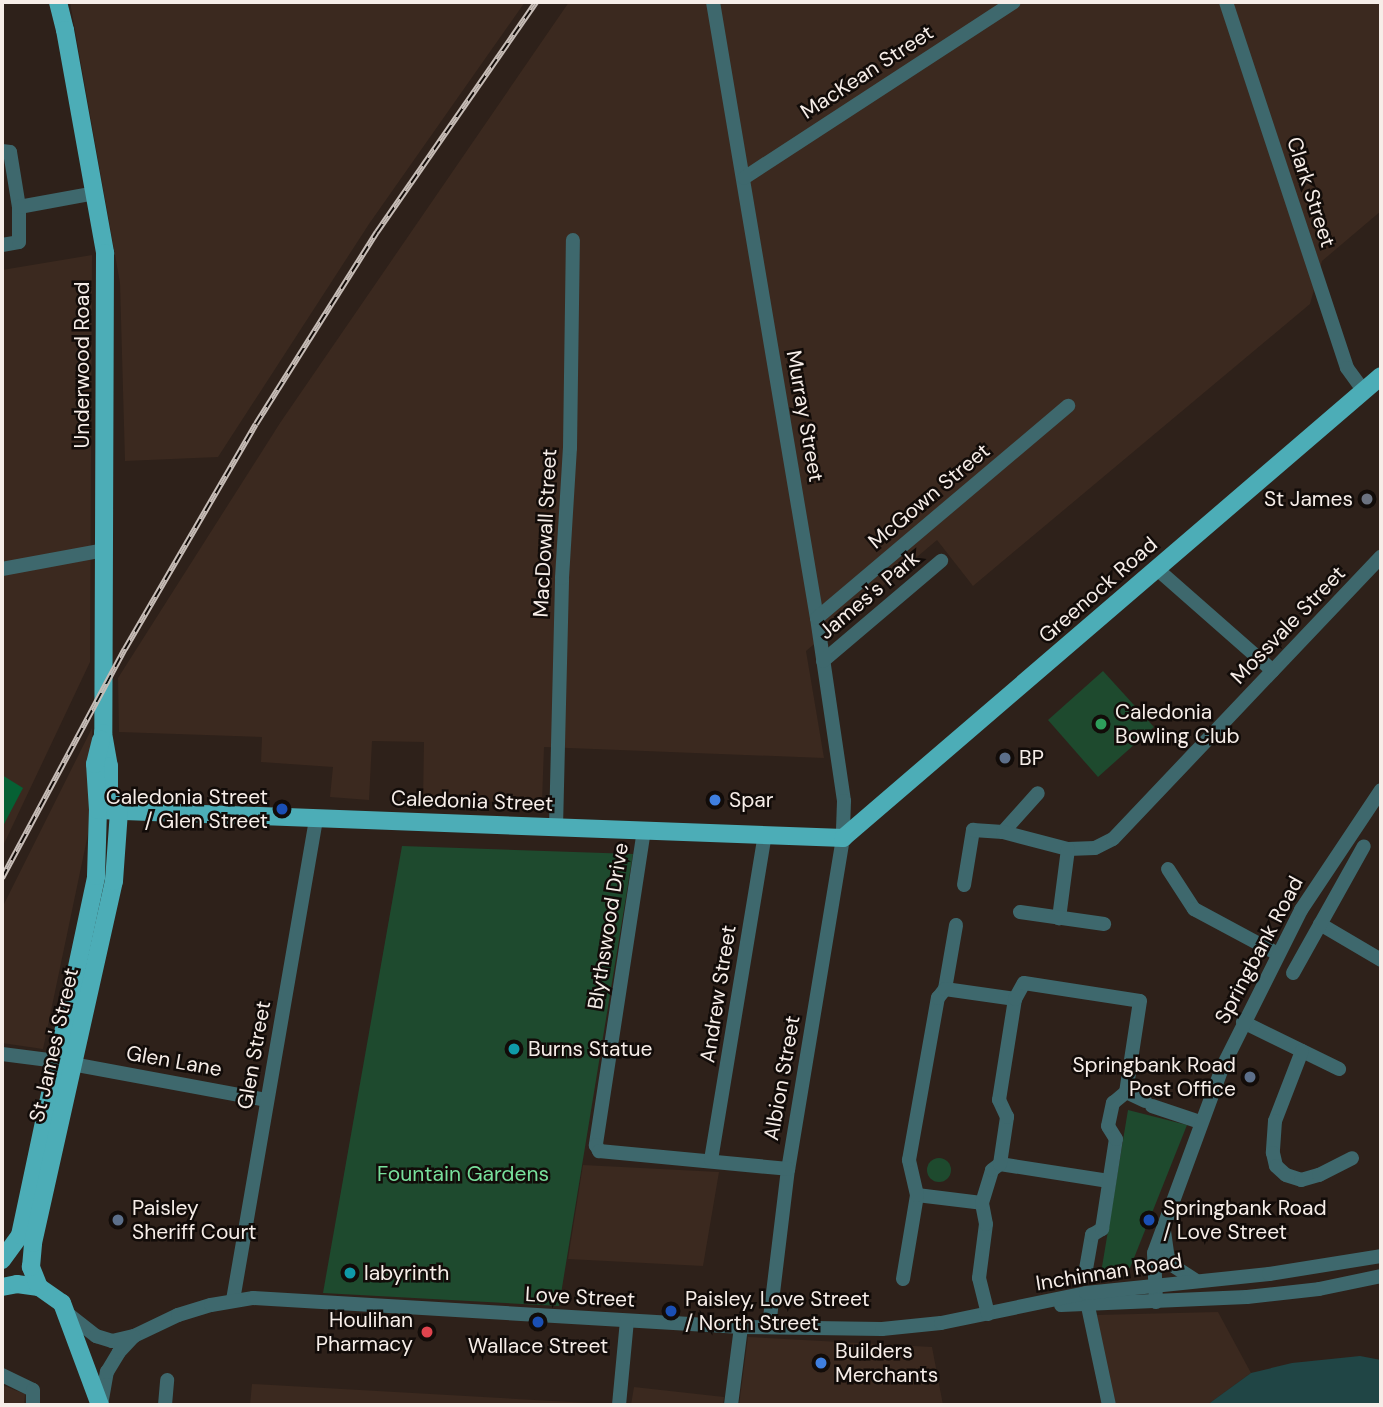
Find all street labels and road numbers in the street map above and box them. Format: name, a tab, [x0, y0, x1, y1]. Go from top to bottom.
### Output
street label: MacKean Street	[796, 20, 938, 124]
street label: Clark Street	[1281, 134, 1341, 250]
street label: Underwood Road	[69, 282, 95, 448]
street label: Murray Street	[781, 348, 829, 484]
street label: McGown Street	[863, 438, 995, 554]
street label: MacDowall Street	[528, 448, 562, 618]
street label: Greenock Road	[1034, 532, 1162, 648]
street label: James's Park	[813, 545, 925, 645]
street label: Mossvale Street	[1225, 561, 1351, 689]
street label: Caledonia Street	[390, 786, 554, 816]
street label: Blythswood Drive	[582, 841, 634, 1011]
street label: Springbank Road	[1209, 872, 1309, 1028]
street label: Andrew Street	[695, 923, 741, 1065]
street label: St James' Street	[24, 965, 84, 1125]
street label: Glen Street	[232, 999, 276, 1111]
street label: Albion Street	[759, 1014, 805, 1142]
street label: Glen Lane	[124, 1040, 224, 1082]
street label: Inchinnan Road	[1034, 1248, 1184, 1296]
street label: Love Street	[524, 1282, 636, 1312]

